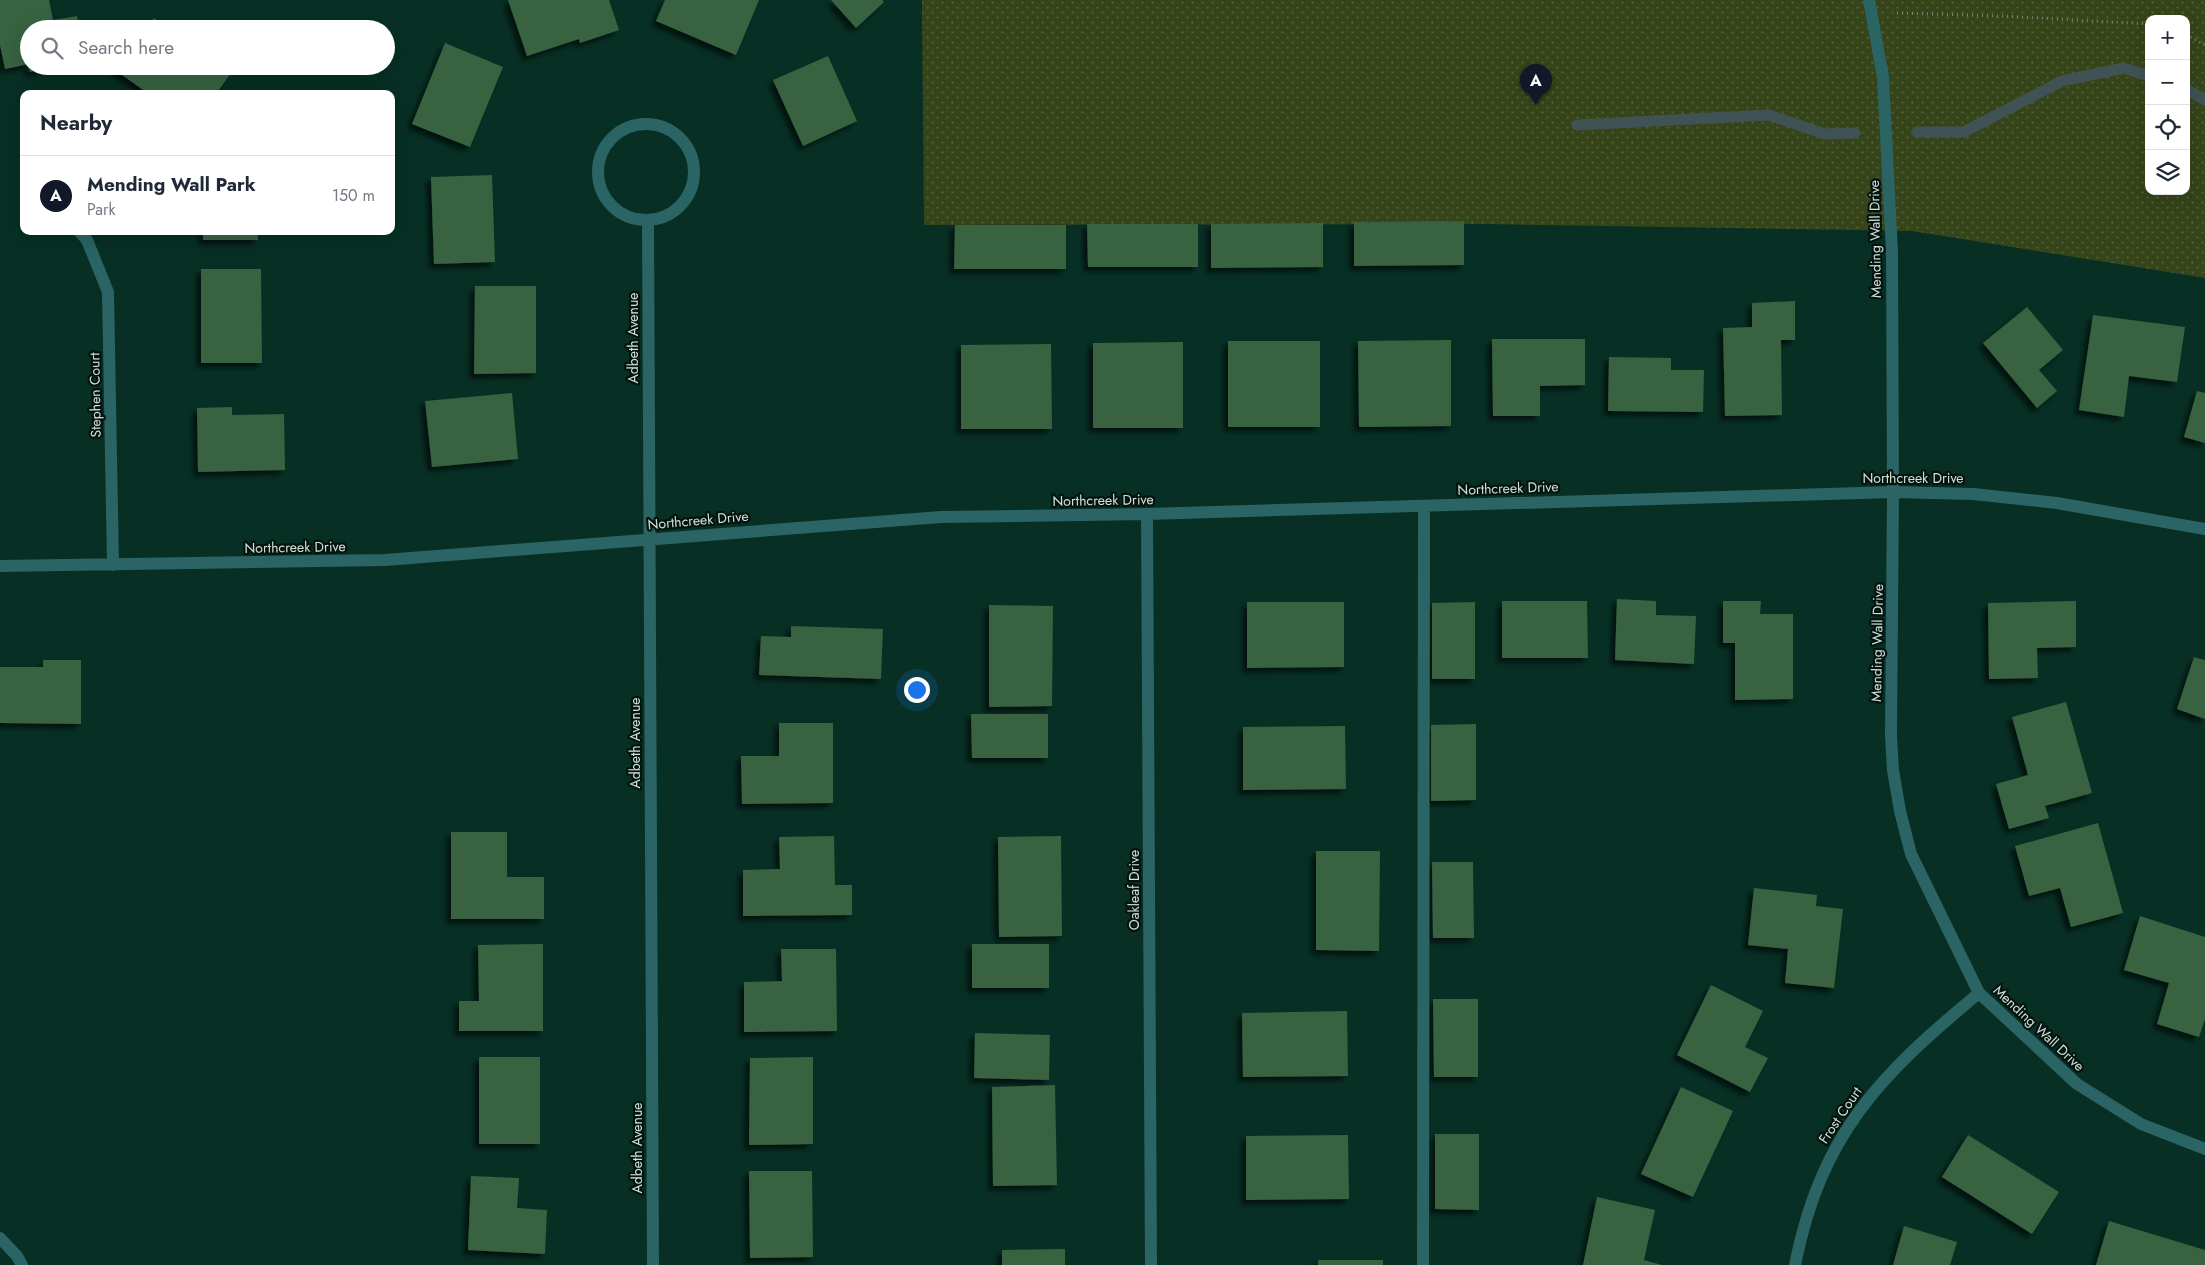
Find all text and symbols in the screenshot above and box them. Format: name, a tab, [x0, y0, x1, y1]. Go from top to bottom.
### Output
map controls	[2145, 15, 2190, 195]
button: +	[2145, 15, 2190, 60]
search box	[20, 20, 395, 75]
icon: search	[38, 34, 66, 62]
text: Search here	[78, 34, 174, 61]
button: −	[2145, 60, 2190, 105]
pin: A	[1520, 64, 1552, 105]
button: locate	[2145, 105, 2190, 150]
text: Nearby	[40, 108, 112, 138]
button: layers	[2145, 150, 2190, 195]
text: Mending Wall Park	[87, 171, 256, 198]
street label: Mending Wall Drive	[1864, 180, 1886, 298]
text: A	[50, 184, 62, 207]
text: 150 m	[332, 184, 375, 207]
text: Park	[87, 198, 116, 221]
street label: Adbeth Avenue	[623, 293, 643, 383]
street label: Stephen Court	[84, 352, 106, 438]
street label: Northcreek Drive	[1862, 468, 1964, 488]
street label: Northcreek Drive	[1457, 476, 1559, 500]
street label: Northcreek Drive	[1052, 489, 1154, 511]
street label: Northcreek Drive	[647, 506, 749, 534]
street label: Northcreek Drive	[244, 536, 346, 558]
street label: Mending Wall Drive	[1866, 584, 1888, 702]
your location	[904, 677, 930, 703]
street label: Adbeth Avenue	[625, 698, 645, 788]
street label: Oakleaf Drive	[1124, 850, 1144, 930]
street label: Mending Wall Drive	[1989, 980, 2089, 1076]
street label: Frost Court	[1814, 1082, 1867, 1147]
street label: Adbeth Avenue	[627, 1103, 647, 1193]

